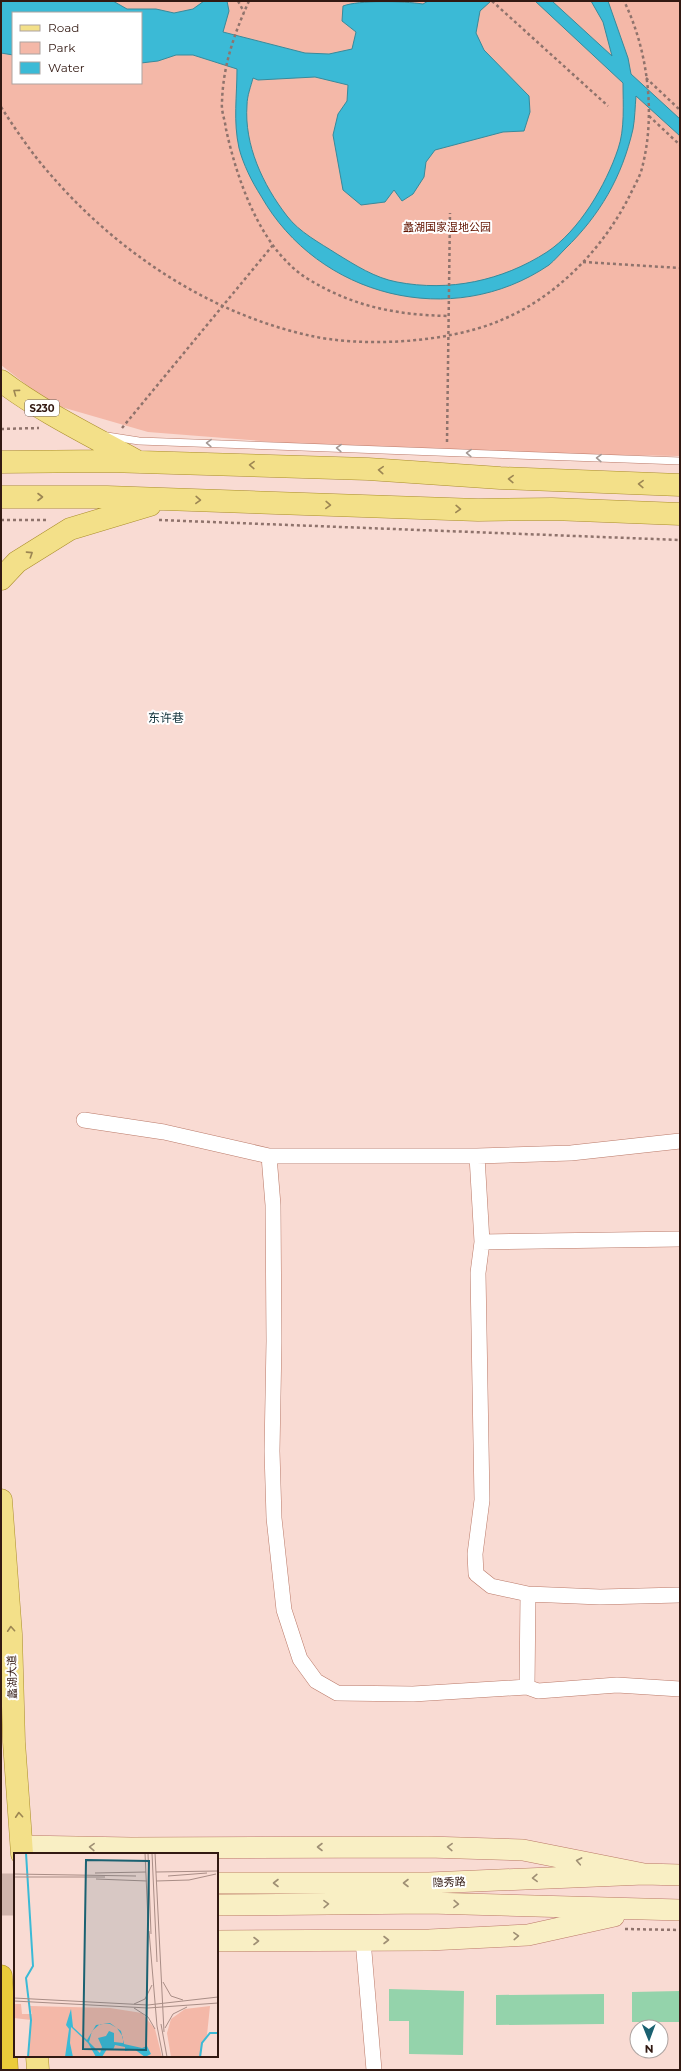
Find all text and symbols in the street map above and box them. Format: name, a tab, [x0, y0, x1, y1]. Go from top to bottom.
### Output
legend	[12, 12, 142, 84]
text: Road	[48, 20, 79, 35]
text: Park	[48, 40, 76, 55]
text: Water	[48, 60, 85, 75]
park label: 蠡湖国家湿地公园	[403, 220, 491, 234]
one-way arrow	[13, 390, 20, 397]
road number: S230	[25, 400, 59, 416]
one-way arrow	[206, 439, 212, 448]
one-way arrow	[336, 444, 342, 452]
one-way arrow	[466, 449, 472, 457]
one-way arrow	[596, 454, 602, 462]
one-way arrow	[249, 461, 255, 469]
one-way arrow	[378, 465, 384, 474]
one-way arrow	[508, 475, 514, 483]
one-way arrow	[638, 480, 644, 488]
one-way arrow	[37, 493, 43, 501]
one-way arrow	[195, 496, 201, 505]
one-way arrow	[325, 501, 331, 509]
one-way arrow	[455, 505, 461, 514]
one-way arrow	[26, 551, 33, 558]
district label: 东许巷	[148, 710, 184, 725]
one-way arrow	[6, 1626, 15, 1632]
street label: 蠡湖大道	[5, 1655, 19, 1699]
one-way arrow	[15, 1812, 24, 1818]
one-way arrow	[89, 1842, 95, 1851]
one-way arrow	[317, 1843, 323, 1851]
one-way arrow	[447, 1843, 453, 1852]
inset map	[14, 1853, 218, 2057]
one-way arrow	[576, 1857, 582, 1866]
street label: 隐秀路	[432, 1874, 466, 1890]
one-way arrow	[532, 1874, 538, 1883]
one-way arrow	[273, 1879, 279, 1887]
one-way arrow	[403, 1879, 409, 1887]
one-way arrow	[453, 1899, 459, 1908]
one-way arrow	[323, 1900, 329, 1908]
one-way arrow	[513, 1931, 519, 1940]
one-way arrow	[383, 1936, 389, 1944]
one-way arrow	[253, 1937, 259, 1945]
north arrow	[629, 2019, 669, 2059]
text: N	[645, 2042, 654, 2056]

